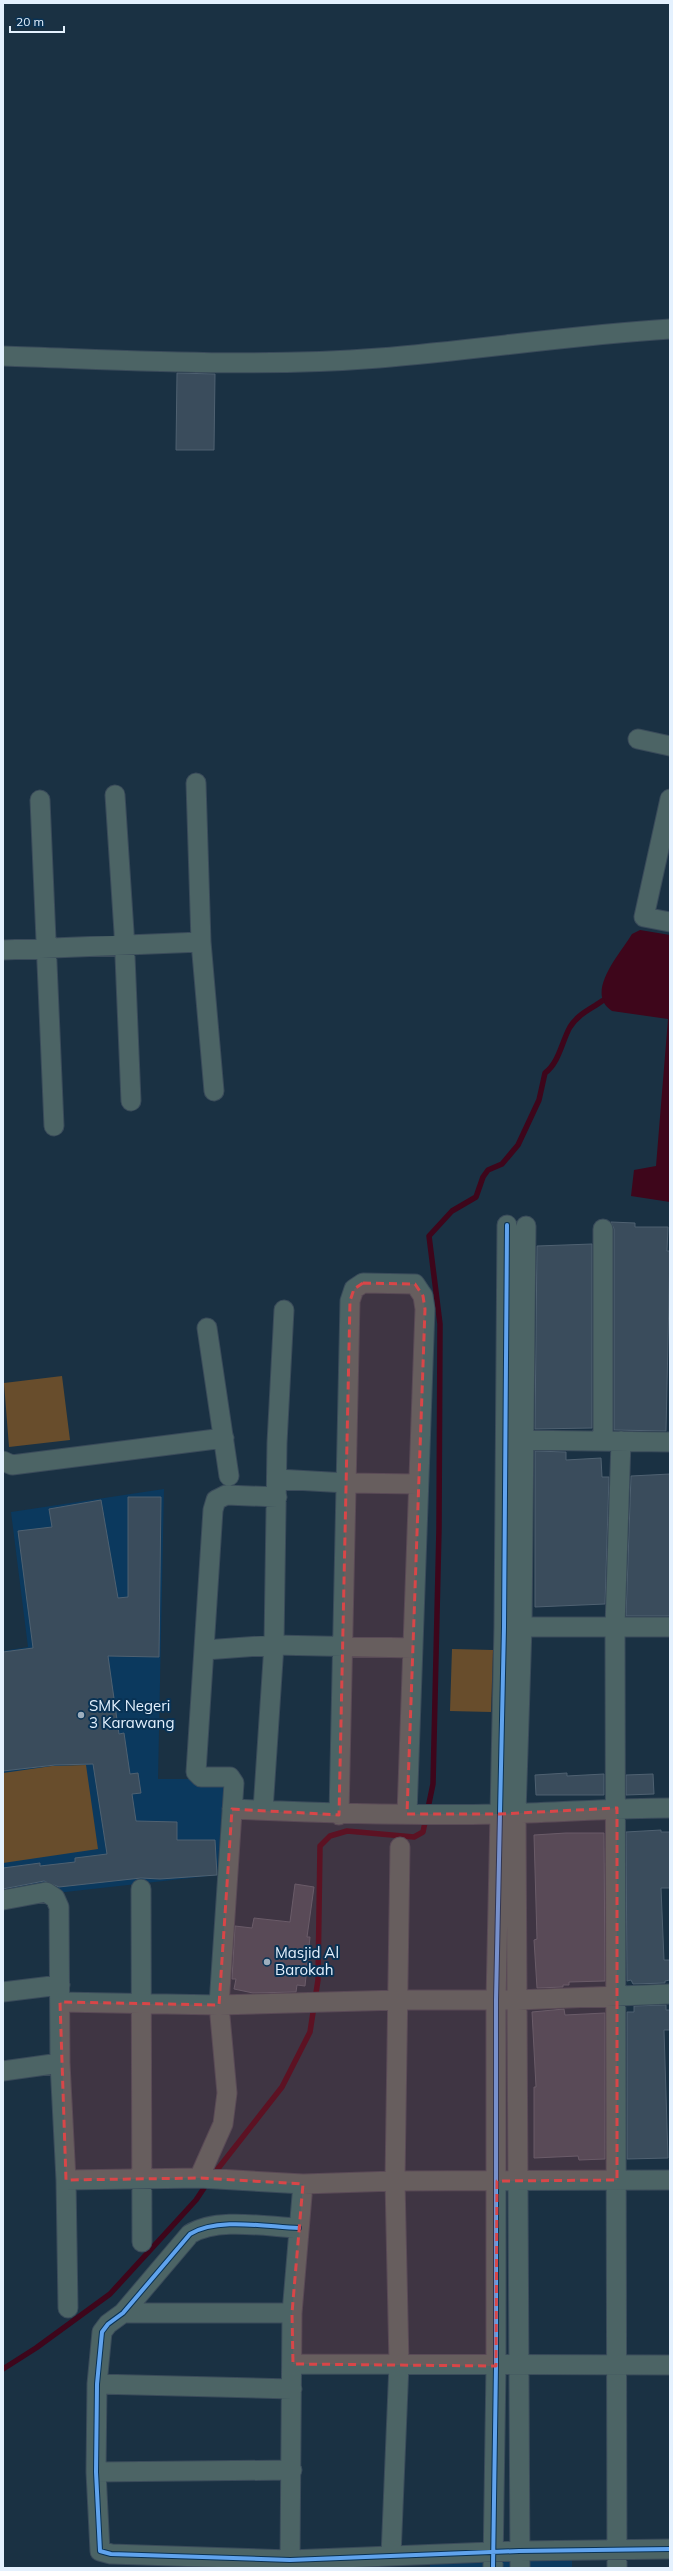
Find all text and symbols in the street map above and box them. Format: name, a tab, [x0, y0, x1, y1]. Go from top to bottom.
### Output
scale bar	[10, 8, 64, 34]
text: 20 m	[16, 14, 44, 29]
place label: SMK Negeri 3 Karawang	[89, 1696, 174, 1732]
marker: SMK Negeri 3 Karawang	[76, 1710, 86, 1720]
place label: Masjid Al Barokah	[275, 1943, 339, 1979]
marker: Masjid Al Barokah	[262, 1957, 272, 1967]

